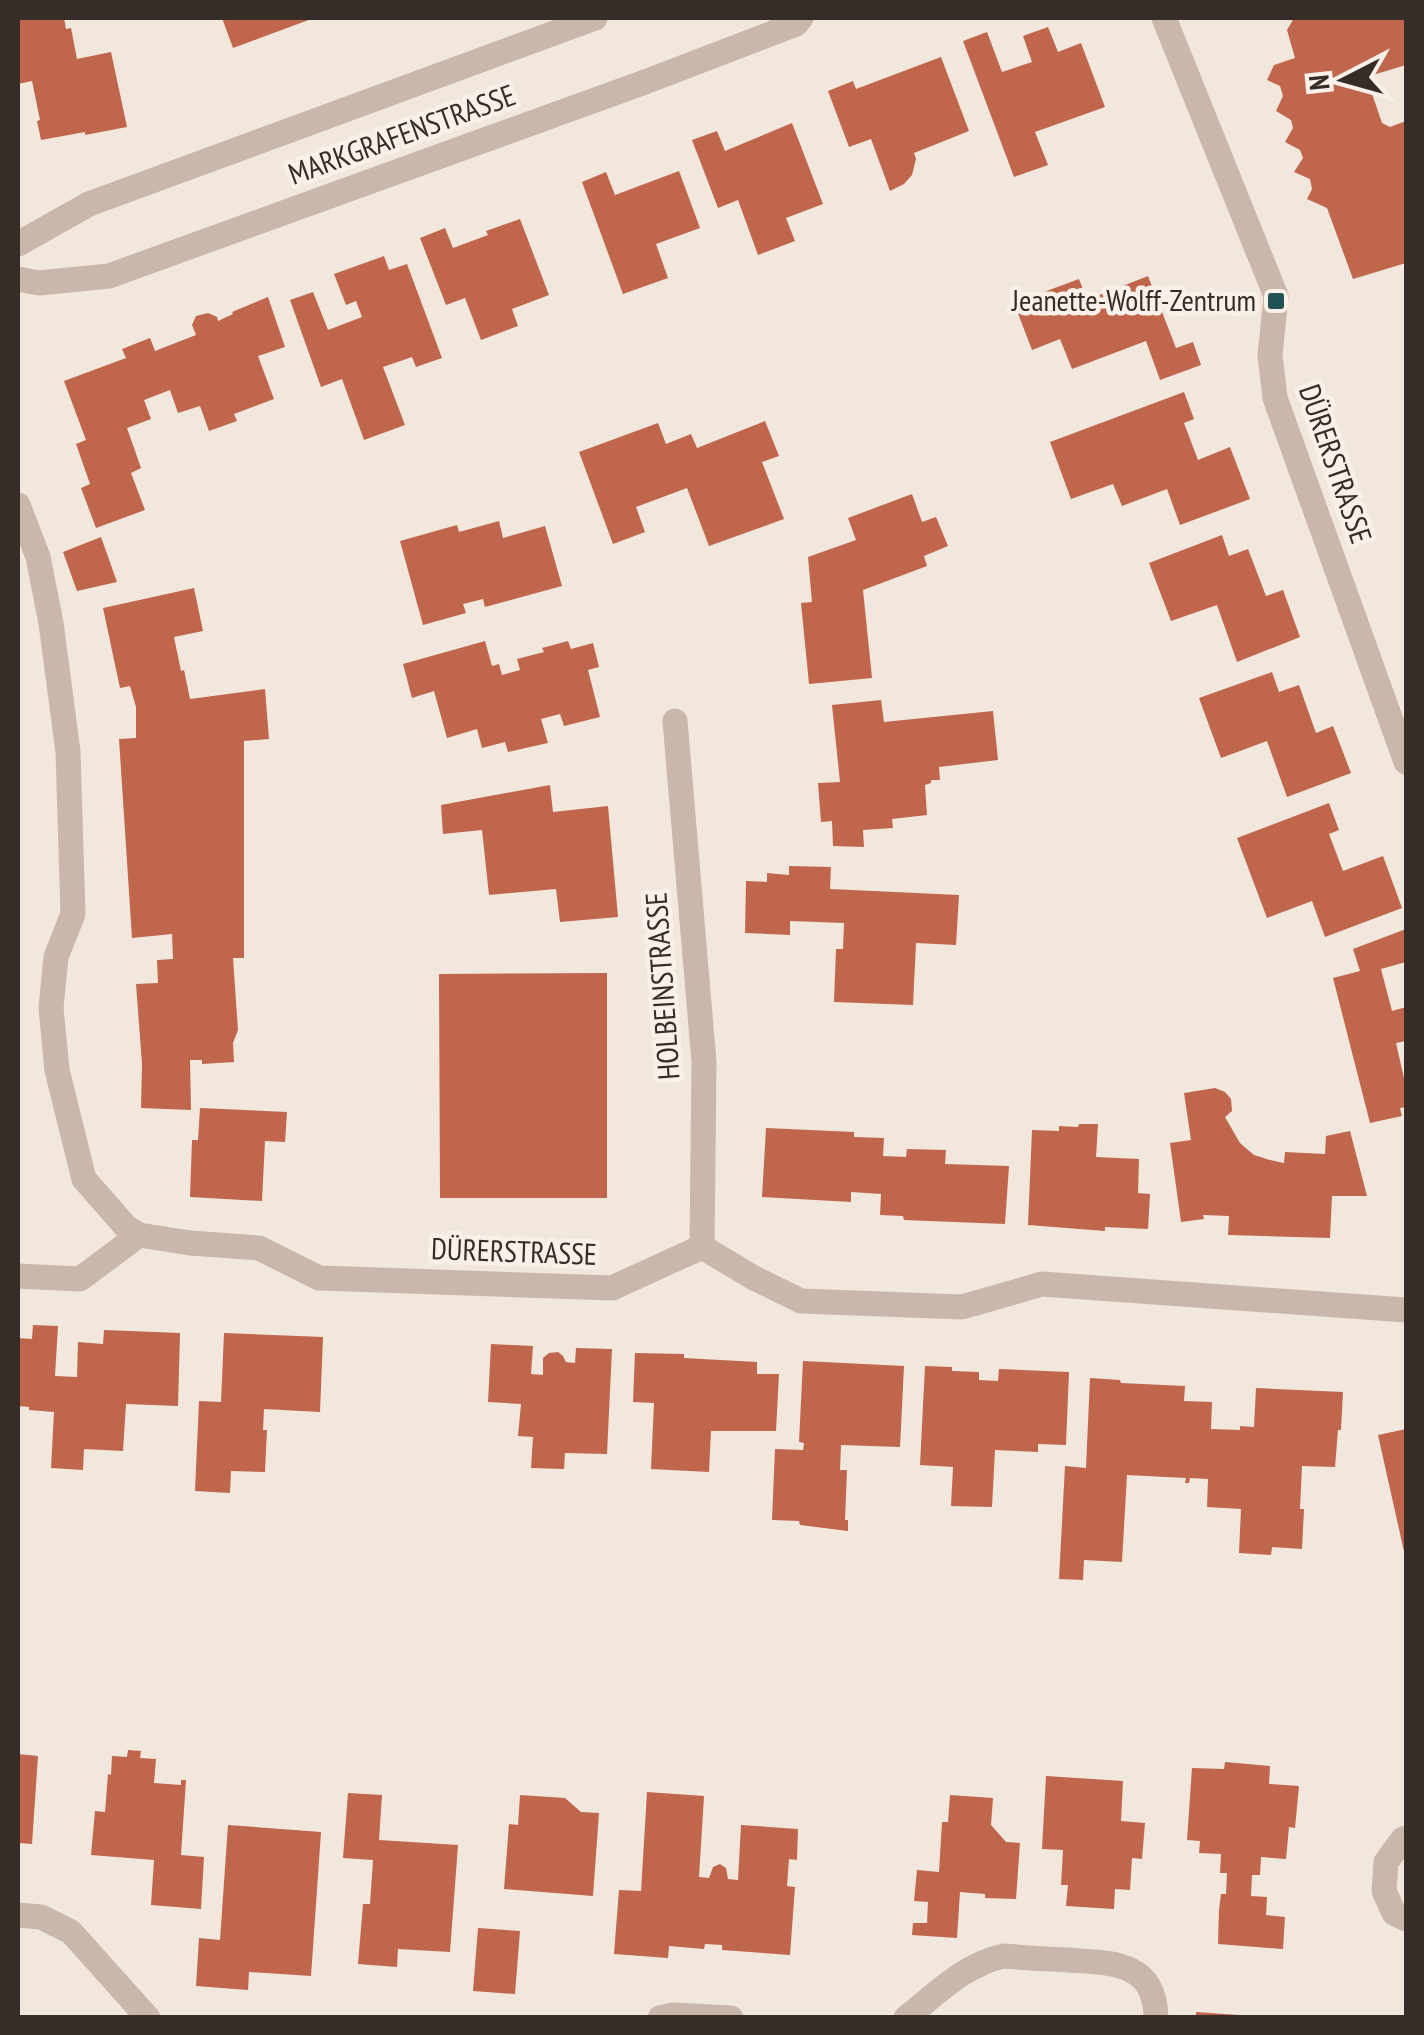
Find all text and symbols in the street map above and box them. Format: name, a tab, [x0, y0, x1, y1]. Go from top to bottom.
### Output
north arrow	[1294, 30, 1394, 130]
text: N	[1299, 73, 1338, 92]
street label: MARKGRAFENSTRASSE	[283, 74, 520, 193]
place label: Jeanette-Wolff-Zentrum	[1011, 280, 1256, 319]
marker: Jeanette-Wolff-Zentrum	[1265, 290, 1287, 312]
street label: DÜRERSTRASSE	[1291, 379, 1382, 548]
street label: HOLBEINSTRASSE	[635, 891, 688, 1081]
street label: DÜRERSTRASSE	[431, 1228, 598, 1273]

